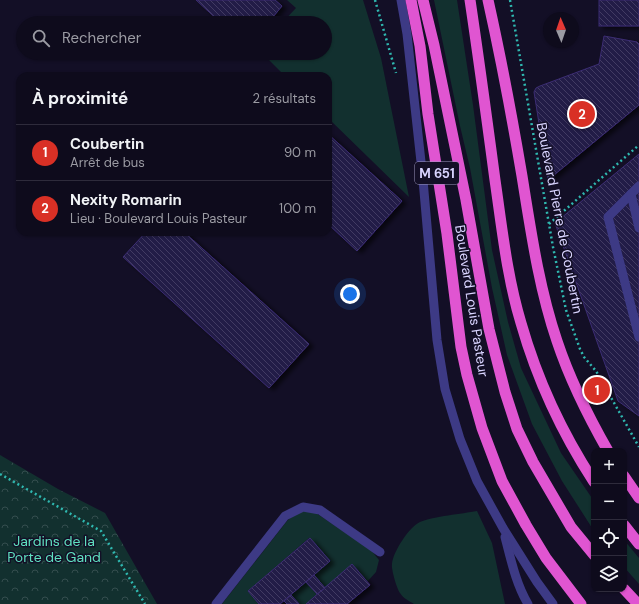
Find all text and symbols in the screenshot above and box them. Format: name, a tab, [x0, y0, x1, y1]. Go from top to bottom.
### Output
north arrow	[543, 12, 579, 48]
search box	[16, 16, 332, 60]
icon: search	[30, 27, 52, 49]
text: Rechercher	[62, 28, 141, 48]
text: À proximité	[32, 87, 128, 109]
text: 2 résultats	[253, 90, 316, 107]
pin: 2	[569, 99, 595, 129]
street label: Boulevard Pierre de Coubertin	[533, 121, 587, 315]
text: Coubertin	[70, 134, 144, 154]
text: 1	[43, 144, 47, 161]
text: 90 m	[284, 144, 316, 161]
text: Arrêt de bus	[70, 154, 145, 171]
road number: M 651	[415, 162, 459, 184]
text: Nexity Romarin	[70, 190, 182, 210]
text: 2	[41, 200, 49, 217]
text: 100 m	[279, 200, 316, 217]
text: Lieu · Boulevard Louis Pasteur	[70, 210, 247, 227]
street label: Boulevard Louis Pasteur	[451, 224, 493, 378]
your location	[340, 284, 360, 304]
pin: 1	[584, 375, 610, 405]
map controls	[591, 448, 627, 592]
button: +	[591, 448, 627, 484]
button: −	[591, 484, 627, 520]
button: locate	[591, 520, 627, 556]
park label: Jardins de la Porte de Gand	[7, 532, 101, 566]
button: layers	[591, 556, 627, 592]

